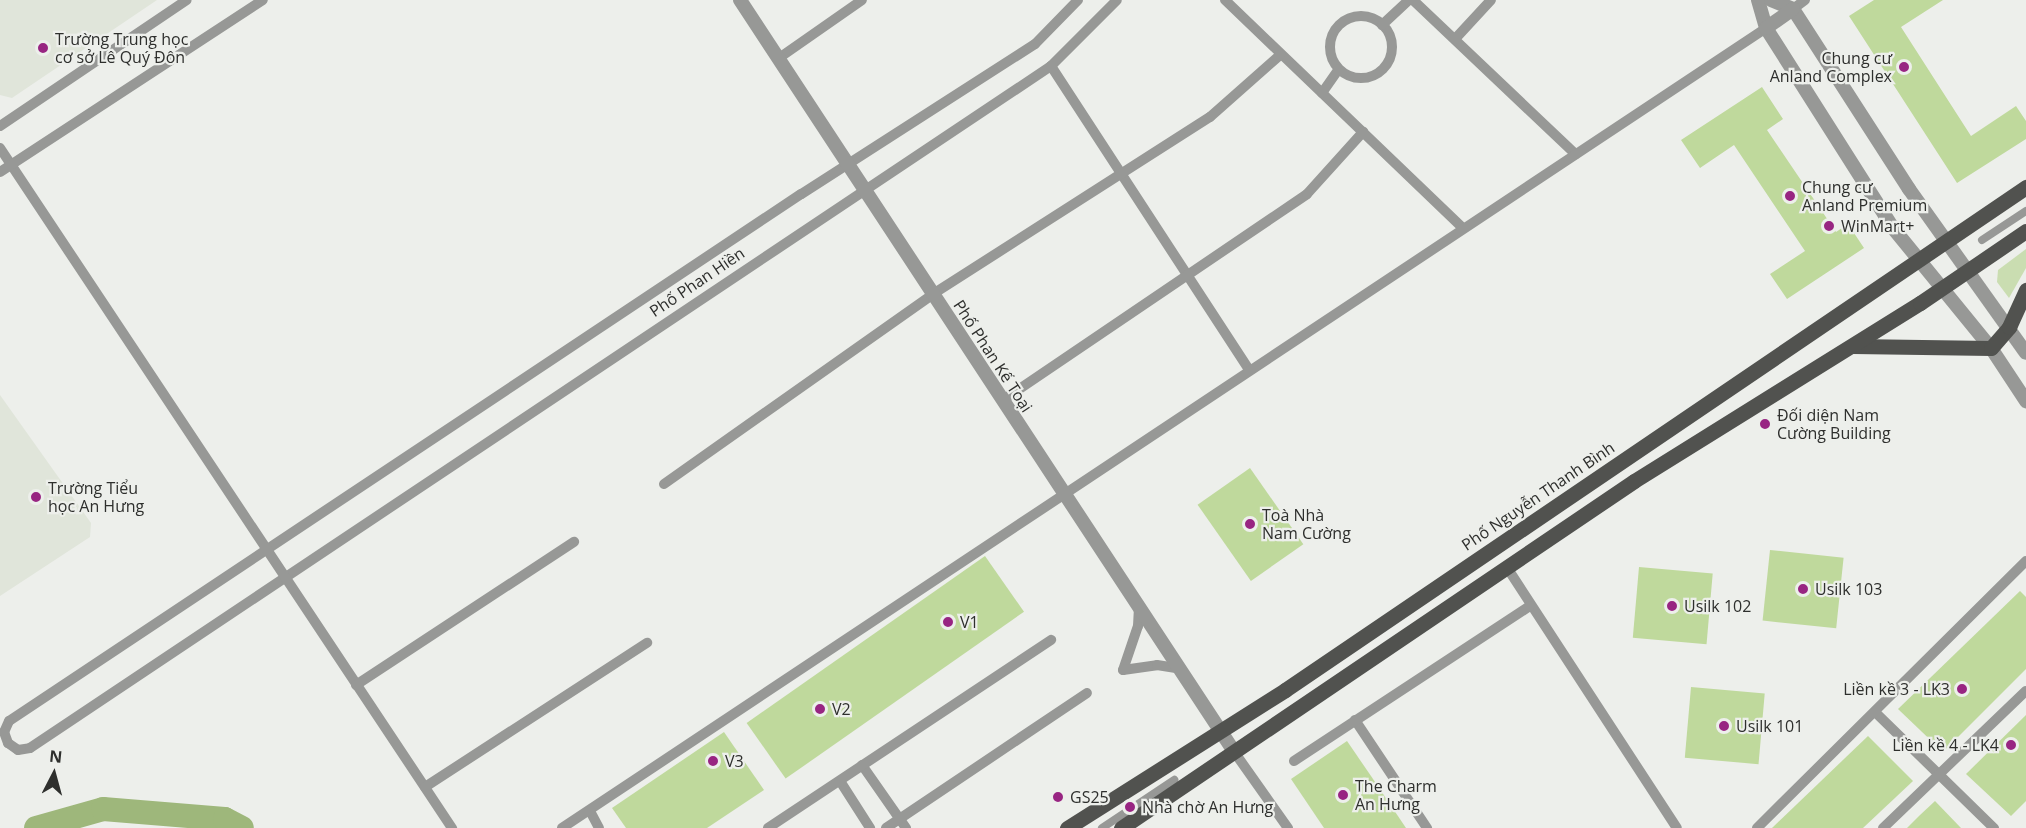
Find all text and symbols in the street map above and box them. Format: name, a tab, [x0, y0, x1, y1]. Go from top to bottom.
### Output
place label: Trường Trung học cơ sở Lê Quý Đôn	[55, 29, 188, 67]
marker: Trường Trung học cơ sở Lê Quý Đôn	[36, 41, 50, 55]
place label: Chung cư Anland Complex	[1770, 48, 1892, 86]
marker: Chung cư Anland Complex	[1897, 60, 1911, 74]
place label: Chung cư Anland Premium	[1802, 177, 1927, 215]
marker: Chung cư Anland Premium	[1783, 189, 1797, 203]
place label: WinMart+	[1841, 216, 1914, 236]
marker: WinMart+	[1822, 219, 1836, 233]
street label: Phố Phan Hiền	[646, 243, 748, 321]
street label: Phố Phan Kế Toại	[950, 296, 1036, 416]
place label: Đối diện Nam Cường Building	[1777, 405, 1891, 443]
marker: Đối diện Nam Cường Building	[1758, 417, 1772, 431]
street label: Phố Nguyễn Thanh Bình	[1458, 438, 1618, 554]
place label: Trường Tiểu học An Hưng	[48, 478, 144, 516]
marker: Trường Tiểu học An Hưng	[29, 490, 43, 504]
place label: Toà Nhà Nam Cường	[1262, 505, 1351, 543]
marker: Toà Nhà Nam Cường	[1243, 517, 1257, 531]
place label: Usilk 103	[1815, 579, 1882, 599]
marker: Usilk 103	[1796, 582, 1810, 596]
place label: Usilk 102	[1684, 596, 1751, 616]
marker: Usilk 102	[1665, 599, 1679, 613]
place label: V1	[960, 612, 979, 632]
marker: V1	[941, 615, 955, 629]
place label: Liền kề 3 - LK3	[1843, 679, 1950, 699]
marker: Liền kề 3 - LK3	[1955, 682, 1969, 696]
place label: V2	[832, 699, 851, 719]
marker: V2	[813, 702, 827, 716]
place label: Usilk 101	[1736, 716, 1803, 736]
marker: Usilk 101	[1717, 719, 1731, 733]
place label: Liền kề 4 - LK4	[1892, 735, 1999, 755]
marker: Liền kề 4 - LK4	[2004, 738, 2018, 752]
north arrow	[24, 744, 84, 804]
text: N	[48, 744, 63, 768]
place label: V3	[725, 751, 744, 771]
marker: V3	[706, 754, 720, 768]
place label: The Charm An Hưng	[1355, 776, 1437, 814]
place label: GS25	[1070, 787, 1109, 807]
marker: The Charm An Hưng	[1336, 788, 1350, 802]
marker: GS25	[1051, 790, 1065, 804]
place label: Nhà chờ An Hưng	[1142, 797, 1273, 817]
marker: Nhà chờ An Hưng	[1123, 800, 1137, 814]

